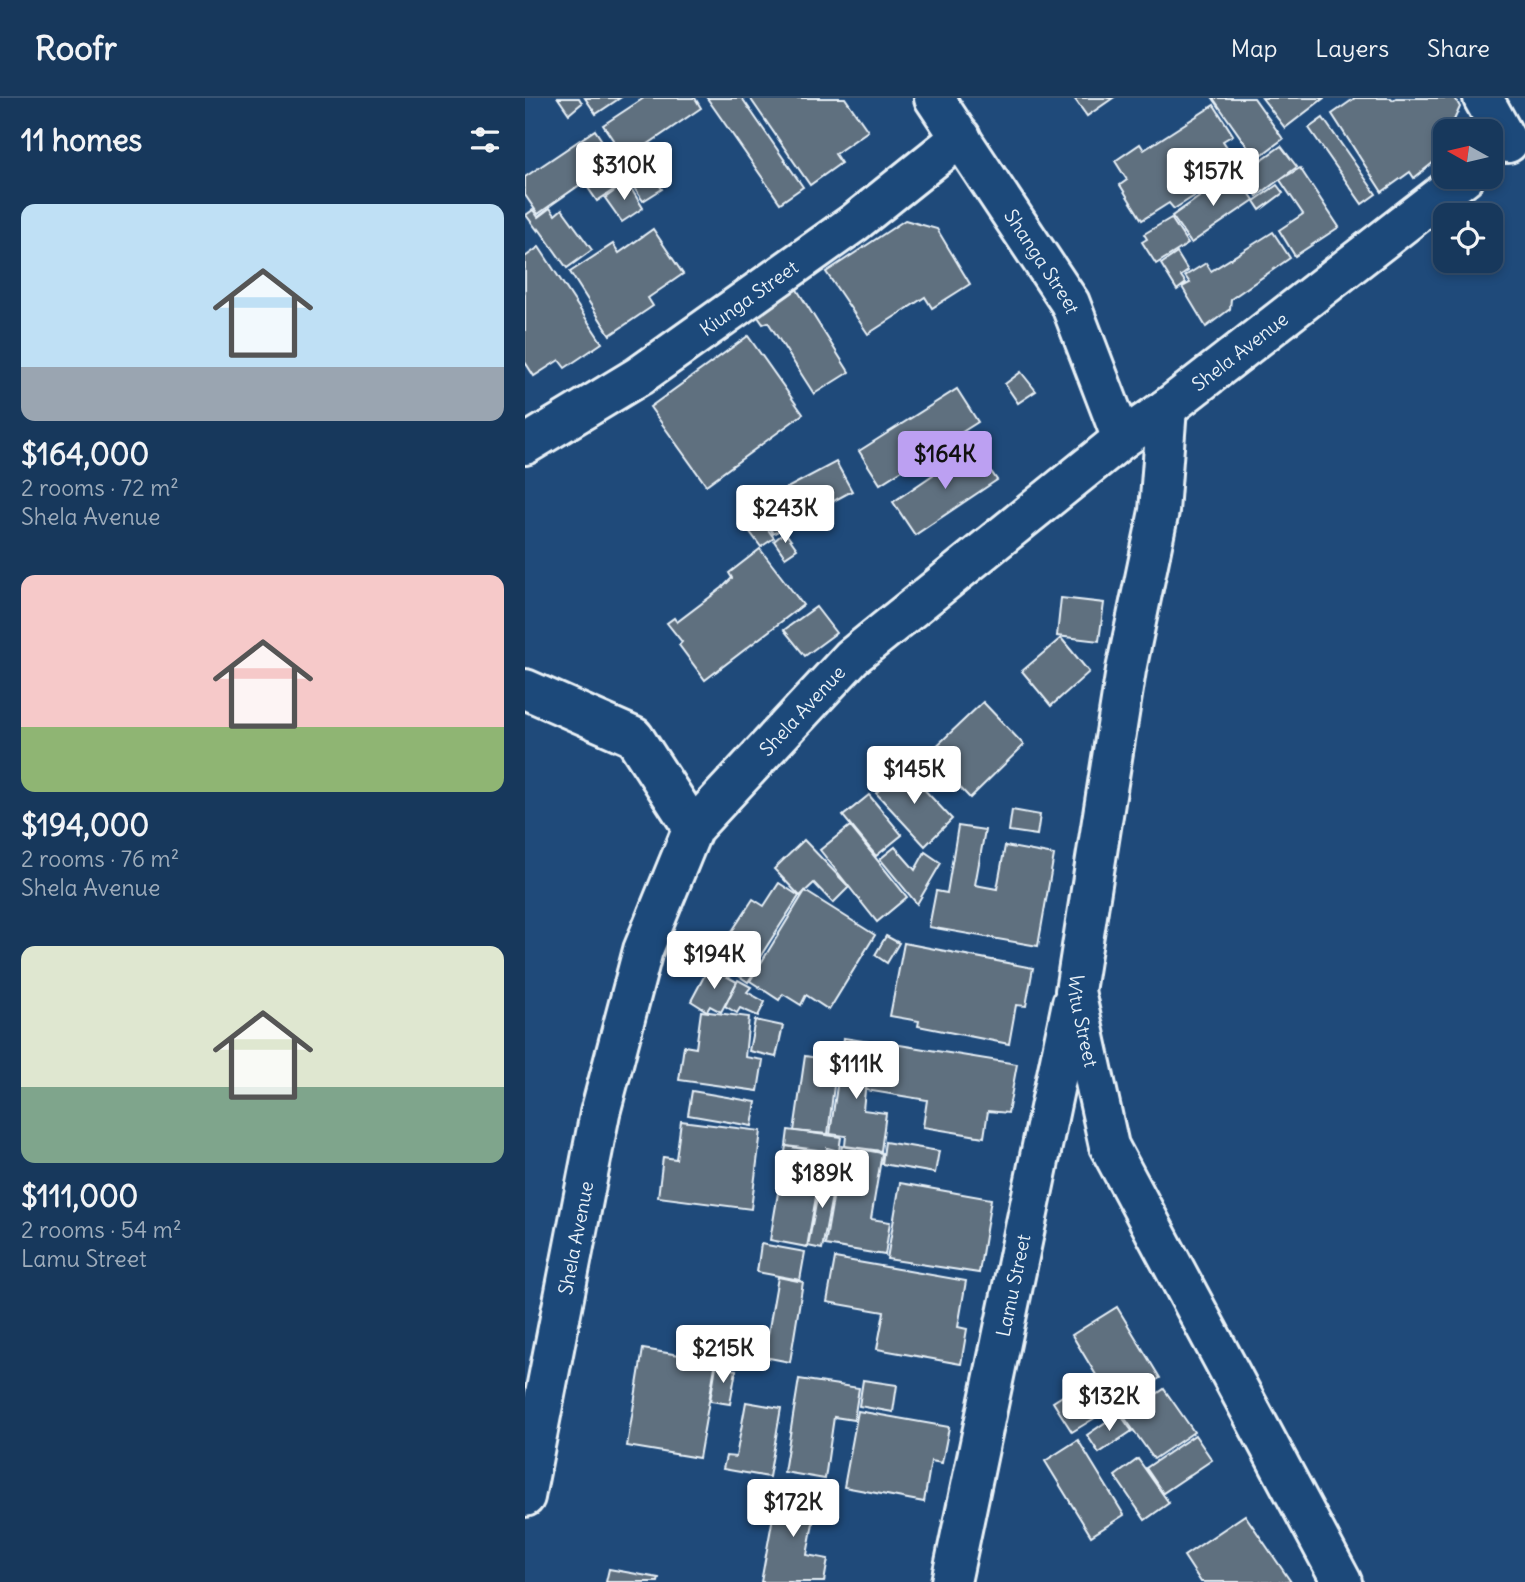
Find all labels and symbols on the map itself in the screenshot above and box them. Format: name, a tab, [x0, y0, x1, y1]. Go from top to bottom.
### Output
north arrow	[1433, 119, 1503, 189]
pin: $310K	[575, 142, 673, 202]
pin: $157K	[1164, 148, 1262, 208]
street label: Shanga Street	[999, 205, 1085, 317]
street label: Kiunga Street	[695, 255, 803, 341]
street label: Shela Avenue	[1187, 307, 1293, 396]
pin: $164K	[896, 432, 994, 491]
pin: $243K	[736, 486, 834, 545]
street label: Shela Avenue	[754, 660, 850, 761]
pin: $145K	[865, 746, 963, 806]
pin: $194K	[665, 932, 763, 991]
street label: Witu Street	[1063, 972, 1103, 1069]
pin: $111K	[807, 1042, 905, 1101]
pin: $189K	[773, 1150, 871, 1210]
street label: Shela Avenue	[553, 1179, 598, 1297]
street label: Lamu Street	[991, 1232, 1035, 1339]
pin: $215K	[674, 1326, 772, 1385]
pin: $132K	[1060, 1374, 1158, 1433]
pin: $172K	[744, 1480, 842, 1539]

